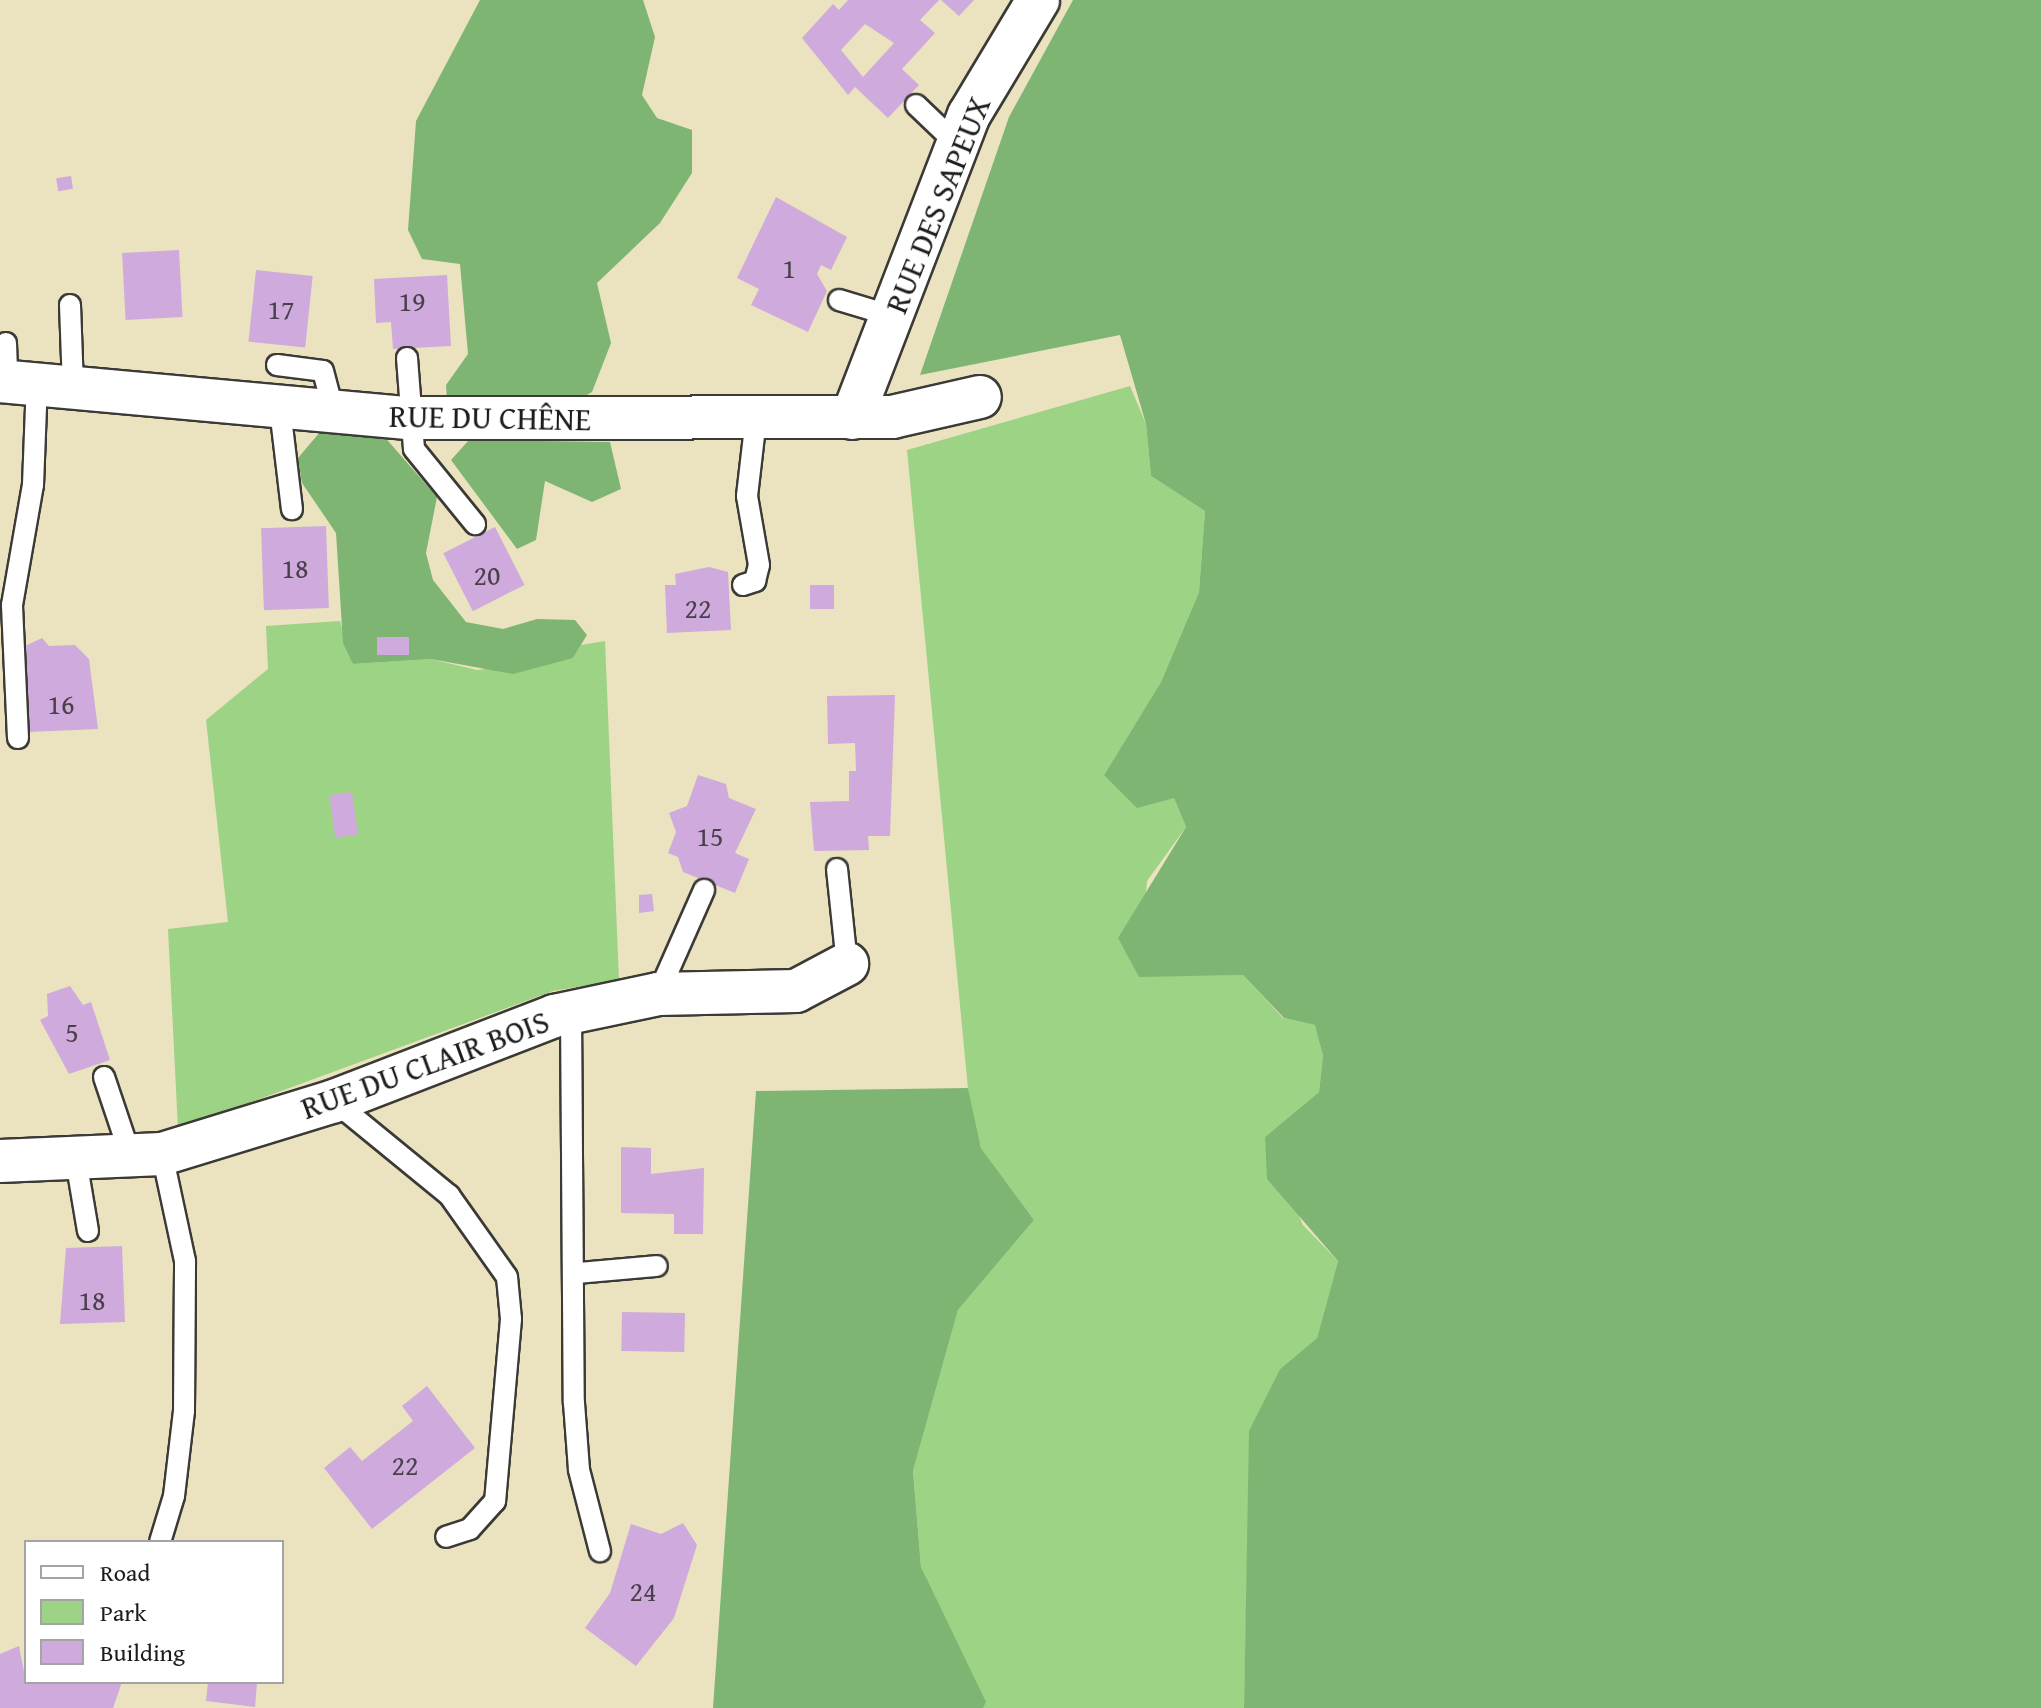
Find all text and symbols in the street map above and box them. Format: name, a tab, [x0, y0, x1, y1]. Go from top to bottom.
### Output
street label: RUE DES SAPEUX	[877, 91, 999, 319]
house number: 1	[782, 251, 796, 285]
house number: 19	[399, 284, 425, 318]
house number: 17	[268, 292, 294, 326]
street label: RUE DU CHÊNE	[389, 397, 591, 439]
house number: 18	[282, 551, 308, 585]
house number: 20	[474, 558, 500, 592]
house number: 22	[685, 591, 711, 625]
house number: 16	[48, 687, 74, 721]
house number: 15	[697, 819, 723, 853]
street label: RUE DU CLAIR BOIS	[296, 1002, 554, 1128]
house number: 5	[65, 1015, 79, 1049]
house number: 18	[79, 1283, 105, 1317]
house number: 22	[392, 1448, 418, 1482]
legend	[24, 1540, 284, 1684]
text: Road	[100, 1555, 150, 1590]
house number: 24	[630, 1574, 656, 1608]
text: Park	[100, 1595, 146, 1630]
text: Building	[100, 1635, 185, 1670]

